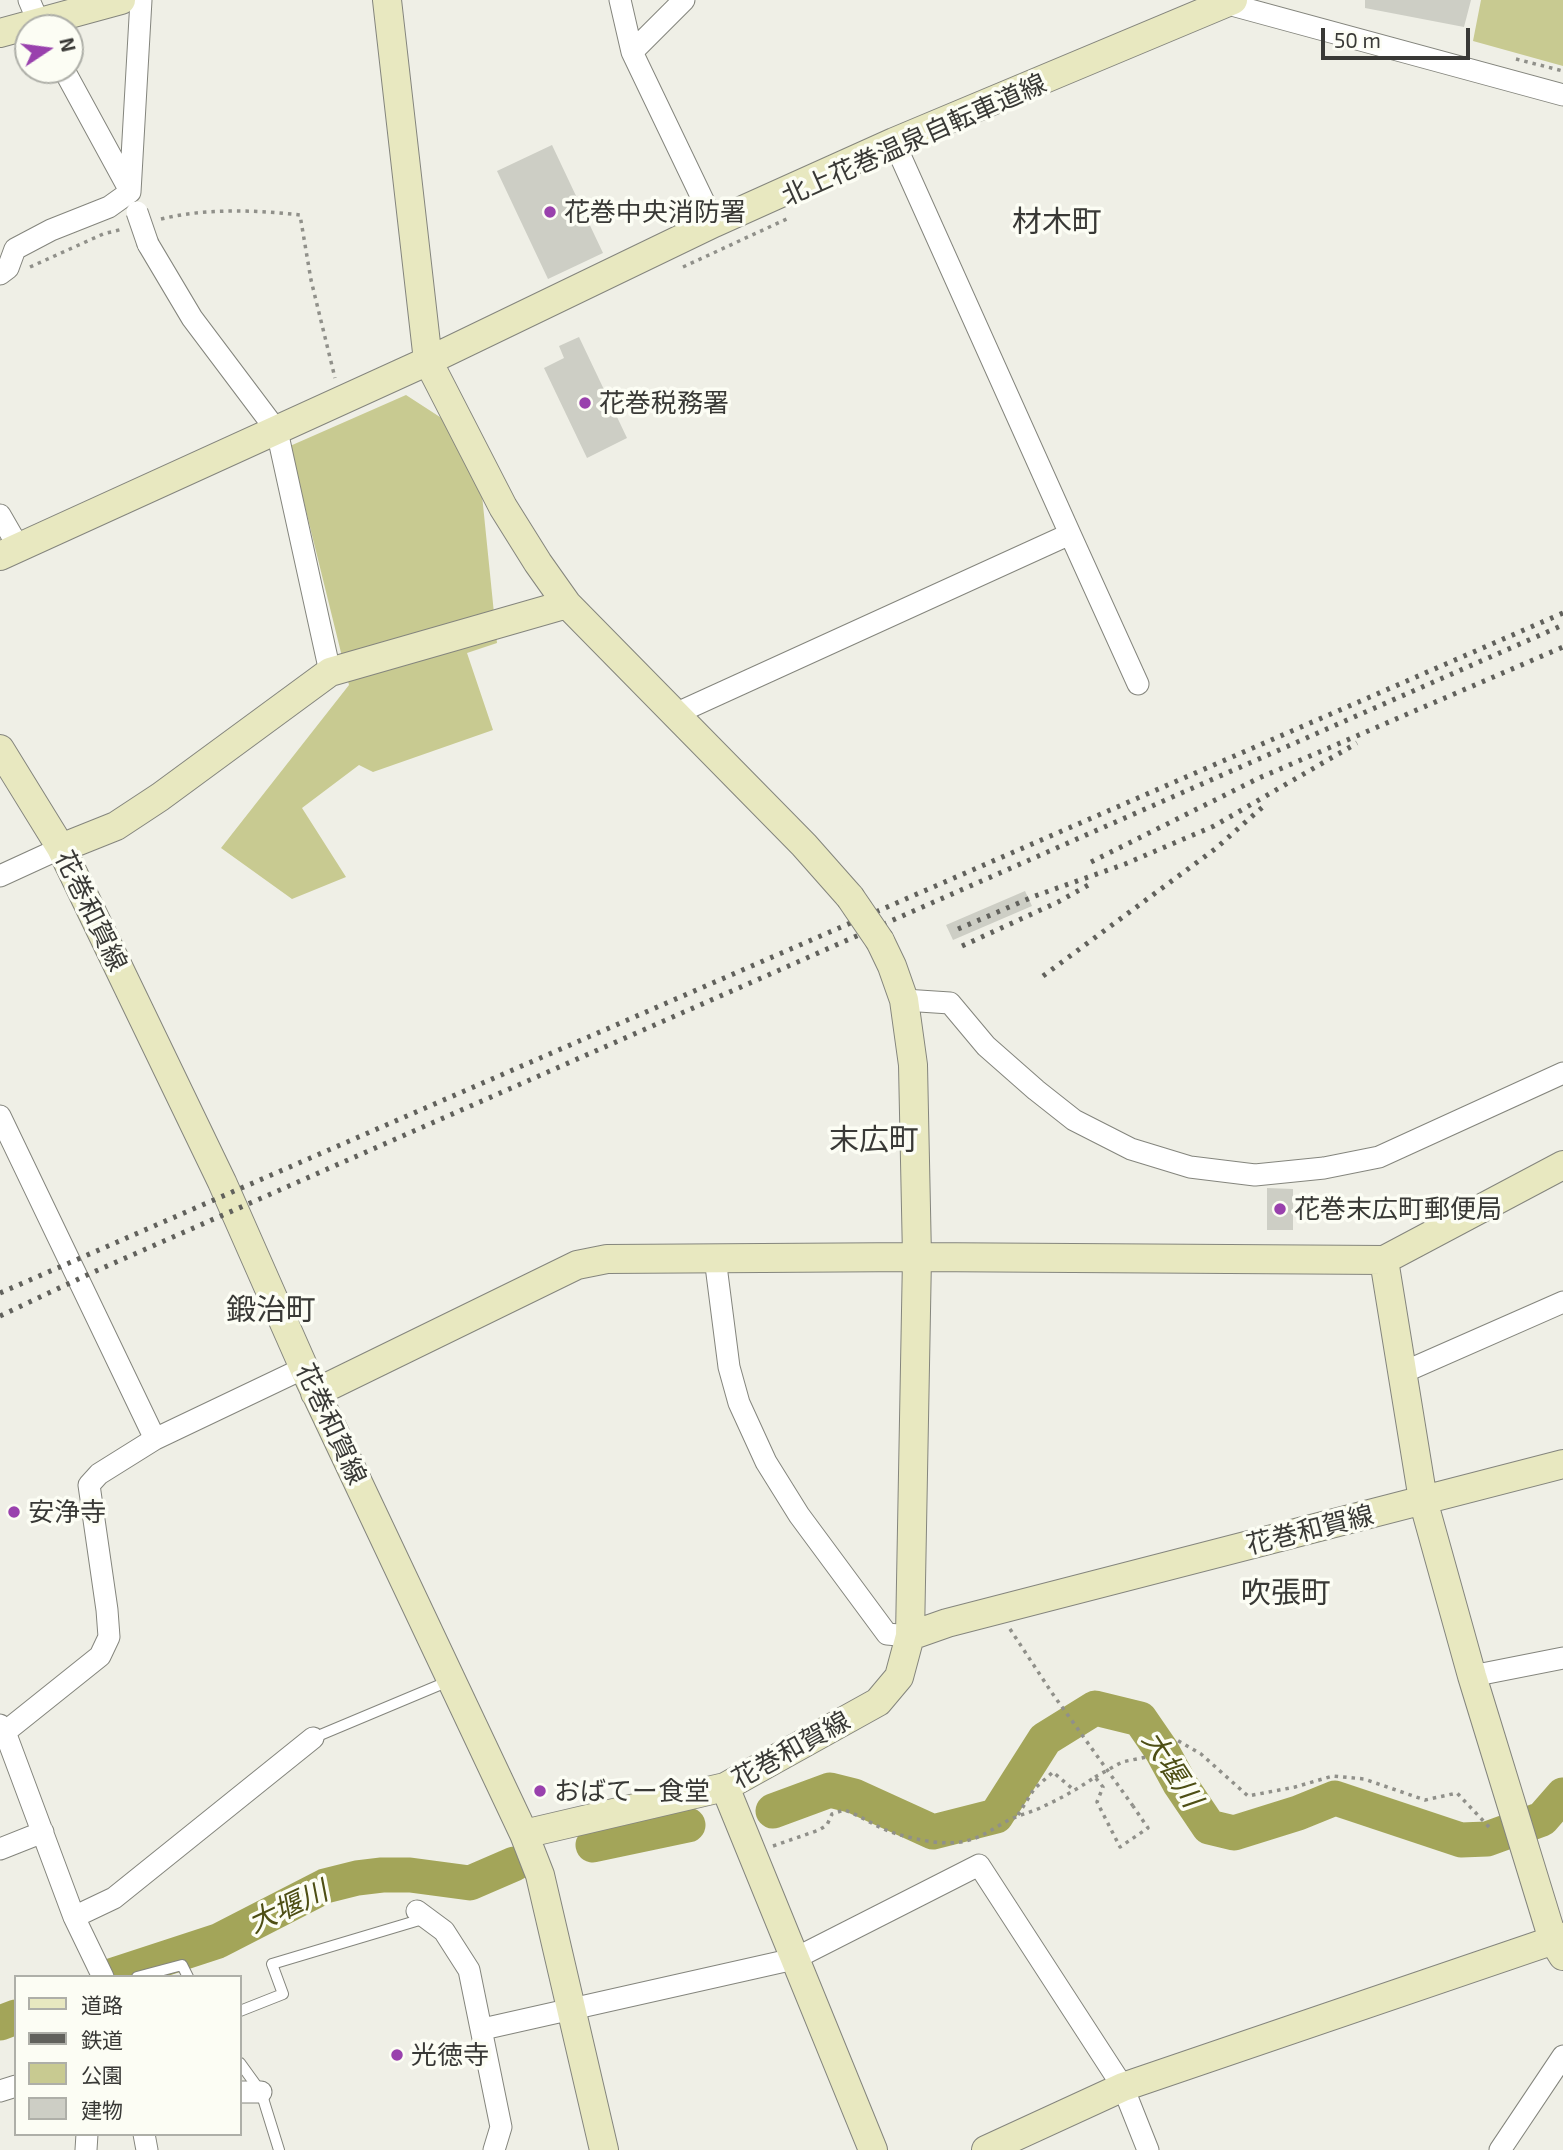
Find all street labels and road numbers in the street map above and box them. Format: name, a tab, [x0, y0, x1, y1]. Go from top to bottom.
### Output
street label: 北上花巻温泉自転車道線	[777, 68, 1051, 212]
street label: 花巻和賀線	[48, 846, 134, 976]
street label: 花巻和賀線	[289, 1358, 373, 1490]
street label: 花巻和賀線	[1243, 1499, 1377, 1561]
street label: 花巻和賀線	[727, 1705, 855, 1795]

